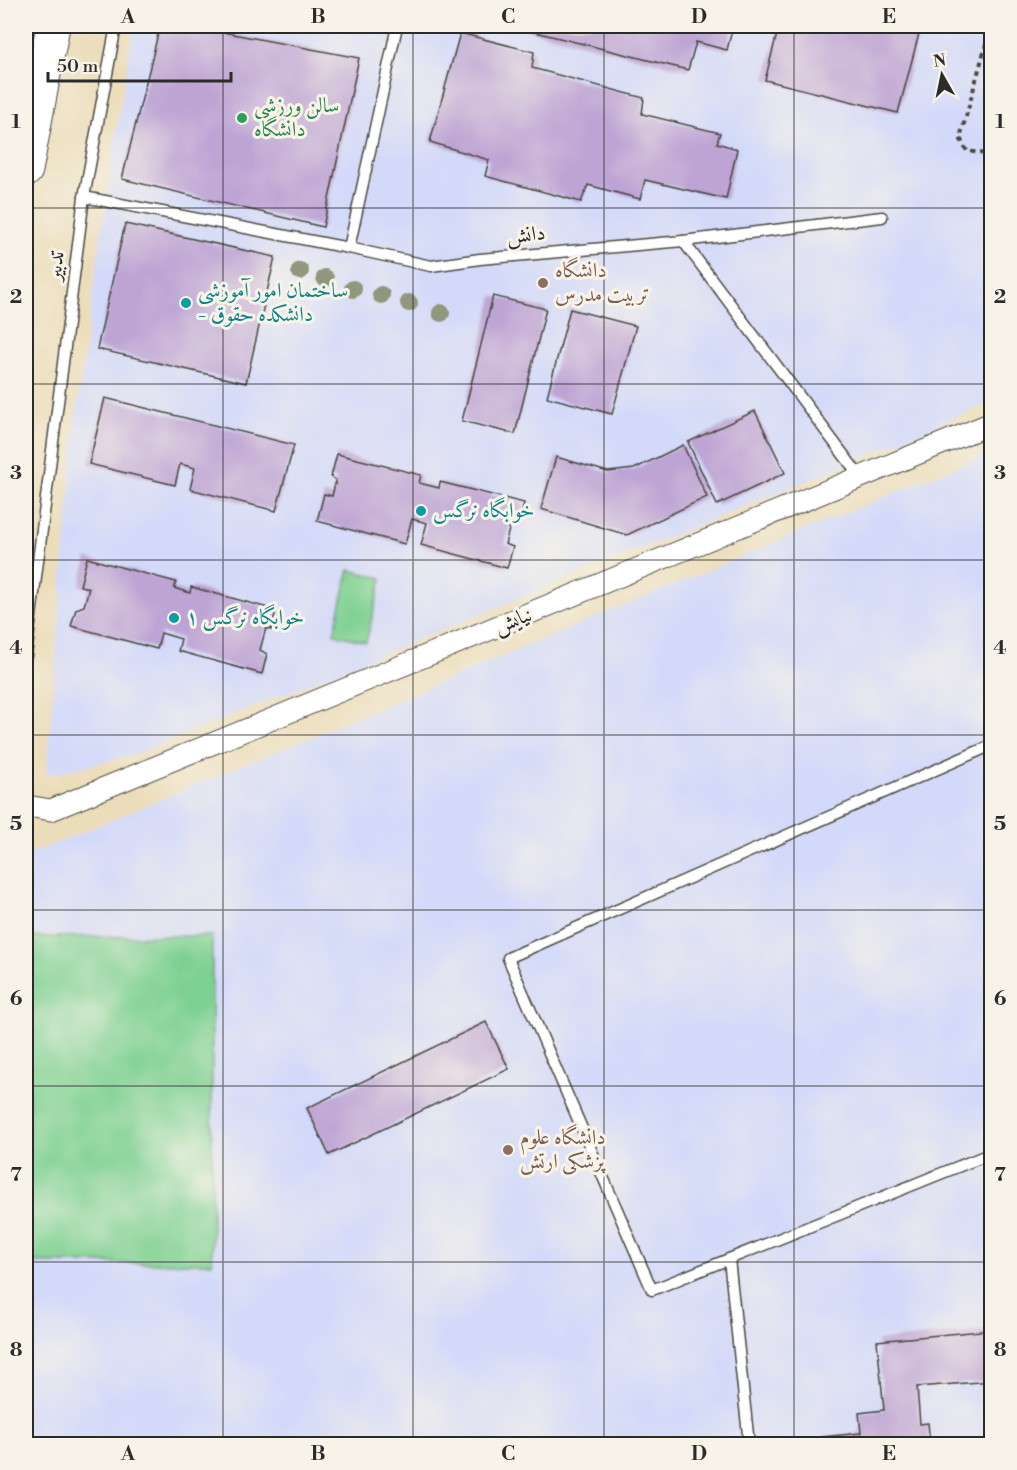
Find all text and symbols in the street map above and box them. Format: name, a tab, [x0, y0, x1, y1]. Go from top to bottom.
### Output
text: A	[120, 5, 136, 30]
text: B	[310, 5, 326, 30]
text: C	[501, 5, 515, 30]
text: D	[691, 5, 707, 30]
text: E	[882, 5, 896, 30]
scale bar	[48, 45, 231, 83]
north arrow	[912, 45, 972, 105]
text: N	[932, 50, 948, 72]
text: 50 m	[57, 55, 99, 78]
place label: سالن ورزشی دانشگاه	[254, 93, 339, 143]
text: 1	[11, 110, 21, 135]
text: 1	[995, 110, 1005, 135]
marker: سالن ورزشی دانشگاه	[235, 111, 249, 125]
street label: دانش	[506, 220, 546, 250]
street label: تدبیر	[41, 249, 71, 284]
place label: دانشگاه تربیت مدرس	[555, 257, 650, 308]
marker: دانشگاه تربیت مدرس	[536, 276, 550, 290]
place label: ساختمان امور آموزشی - دانشکده حقوق	[198, 277, 348, 328]
text: 2	[10, 285, 22, 310]
text: 2	[994, 285, 1006, 310]
marker: ساختمان امور آموزشی - دانشکده حقوق	[179, 296, 193, 310]
text: 3	[10, 461, 22, 486]
text: 3	[994, 461, 1006, 486]
place label: خوابگاه نرگس	[433, 497, 535, 524]
marker: خوابگاه نرگس	[414, 504, 428, 518]
street label: نیایش	[490, 602, 536, 640]
place label: خوابگاه نرگس ۱	[186, 604, 304, 631]
marker: خوابگاه نرگس ۱	[167, 611, 181, 625]
text: 4	[9, 636, 23, 661]
text: 4	[993, 636, 1007, 661]
text: 5	[10, 812, 22, 837]
text: 5	[994, 812, 1006, 837]
text: 6	[10, 987, 23, 1012]
text: 6	[994, 987, 1007, 1012]
place label: دانشگاه علوم پزشکی ارتش	[520, 1124, 606, 1175]
marker: دانشگاه علوم پزشکی ارتش	[501, 1143, 515, 1157]
text: 7	[10, 1163, 22, 1188]
text: 7	[994, 1163, 1006, 1188]
text: 8	[10, 1338, 23, 1363]
text: 8	[994, 1338, 1007, 1363]
text: A	[120, 1442, 136, 1467]
text: B	[310, 1442, 326, 1467]
text: C	[501, 1442, 515, 1467]
text: D	[691, 1442, 707, 1467]
text: E	[882, 1442, 896, 1467]

